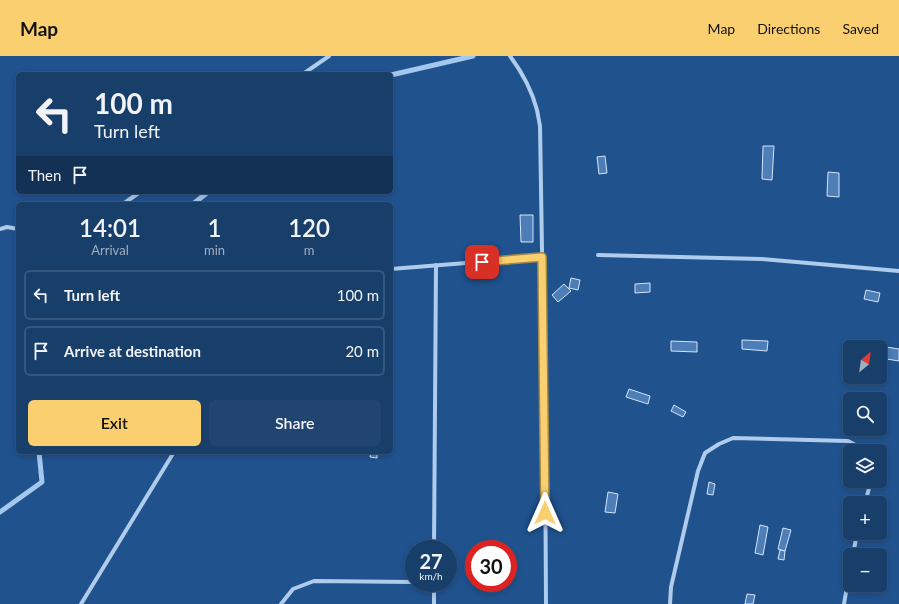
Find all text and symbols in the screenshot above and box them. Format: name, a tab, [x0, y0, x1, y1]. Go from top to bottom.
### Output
text: Map	[20, 17, 58, 40]
text: Map	[708, 20, 735, 37]
text: Directions	[757, 20, 820, 37]
text: Saved	[842, 20, 879, 37]
text: 100 m	[94, 86, 173, 120]
icon: left	[28, 88, 80, 140]
text: Turn left	[94, 120, 160, 142]
icon: arrive	[69, 164, 91, 186]
text: Then	[28, 166, 61, 184]
text: 14:01	[79, 213, 141, 242]
text: 1	[208, 213, 221, 242]
text: 120	[288, 213, 330, 242]
text: Arrival	[91, 242, 129, 258]
text: min	[204, 242, 225, 258]
text: m	[304, 242, 314, 258]
pin	[465, 245, 499, 279]
icon: arrive	[471, 251, 493, 273]
icon: left	[30, 284, 52, 306]
text: Turn left	[64, 286, 120, 304]
text: 100 m	[337, 286, 379, 304]
icon: arrive	[30, 340, 52, 362]
north arrow	[843, 340, 887, 384]
map controls	[843, 340, 887, 592]
text: Arrive at destination	[64, 342, 201, 360]
text: 20 m	[345, 342, 379, 360]
button: search	[843, 392, 887, 436]
button: Exit	[28, 400, 201, 446]
button: Share	[209, 400, 381, 446]
button: layers	[843, 444, 887, 488]
position arrow	[524, 492, 566, 534]
button: +	[843, 496, 887, 540]
speed limit sign: 30	[465, 540, 517, 592]
button: −	[843, 548, 887, 592]
text: 27	[419, 549, 443, 573]
text: km/h	[419, 570, 443, 582]

